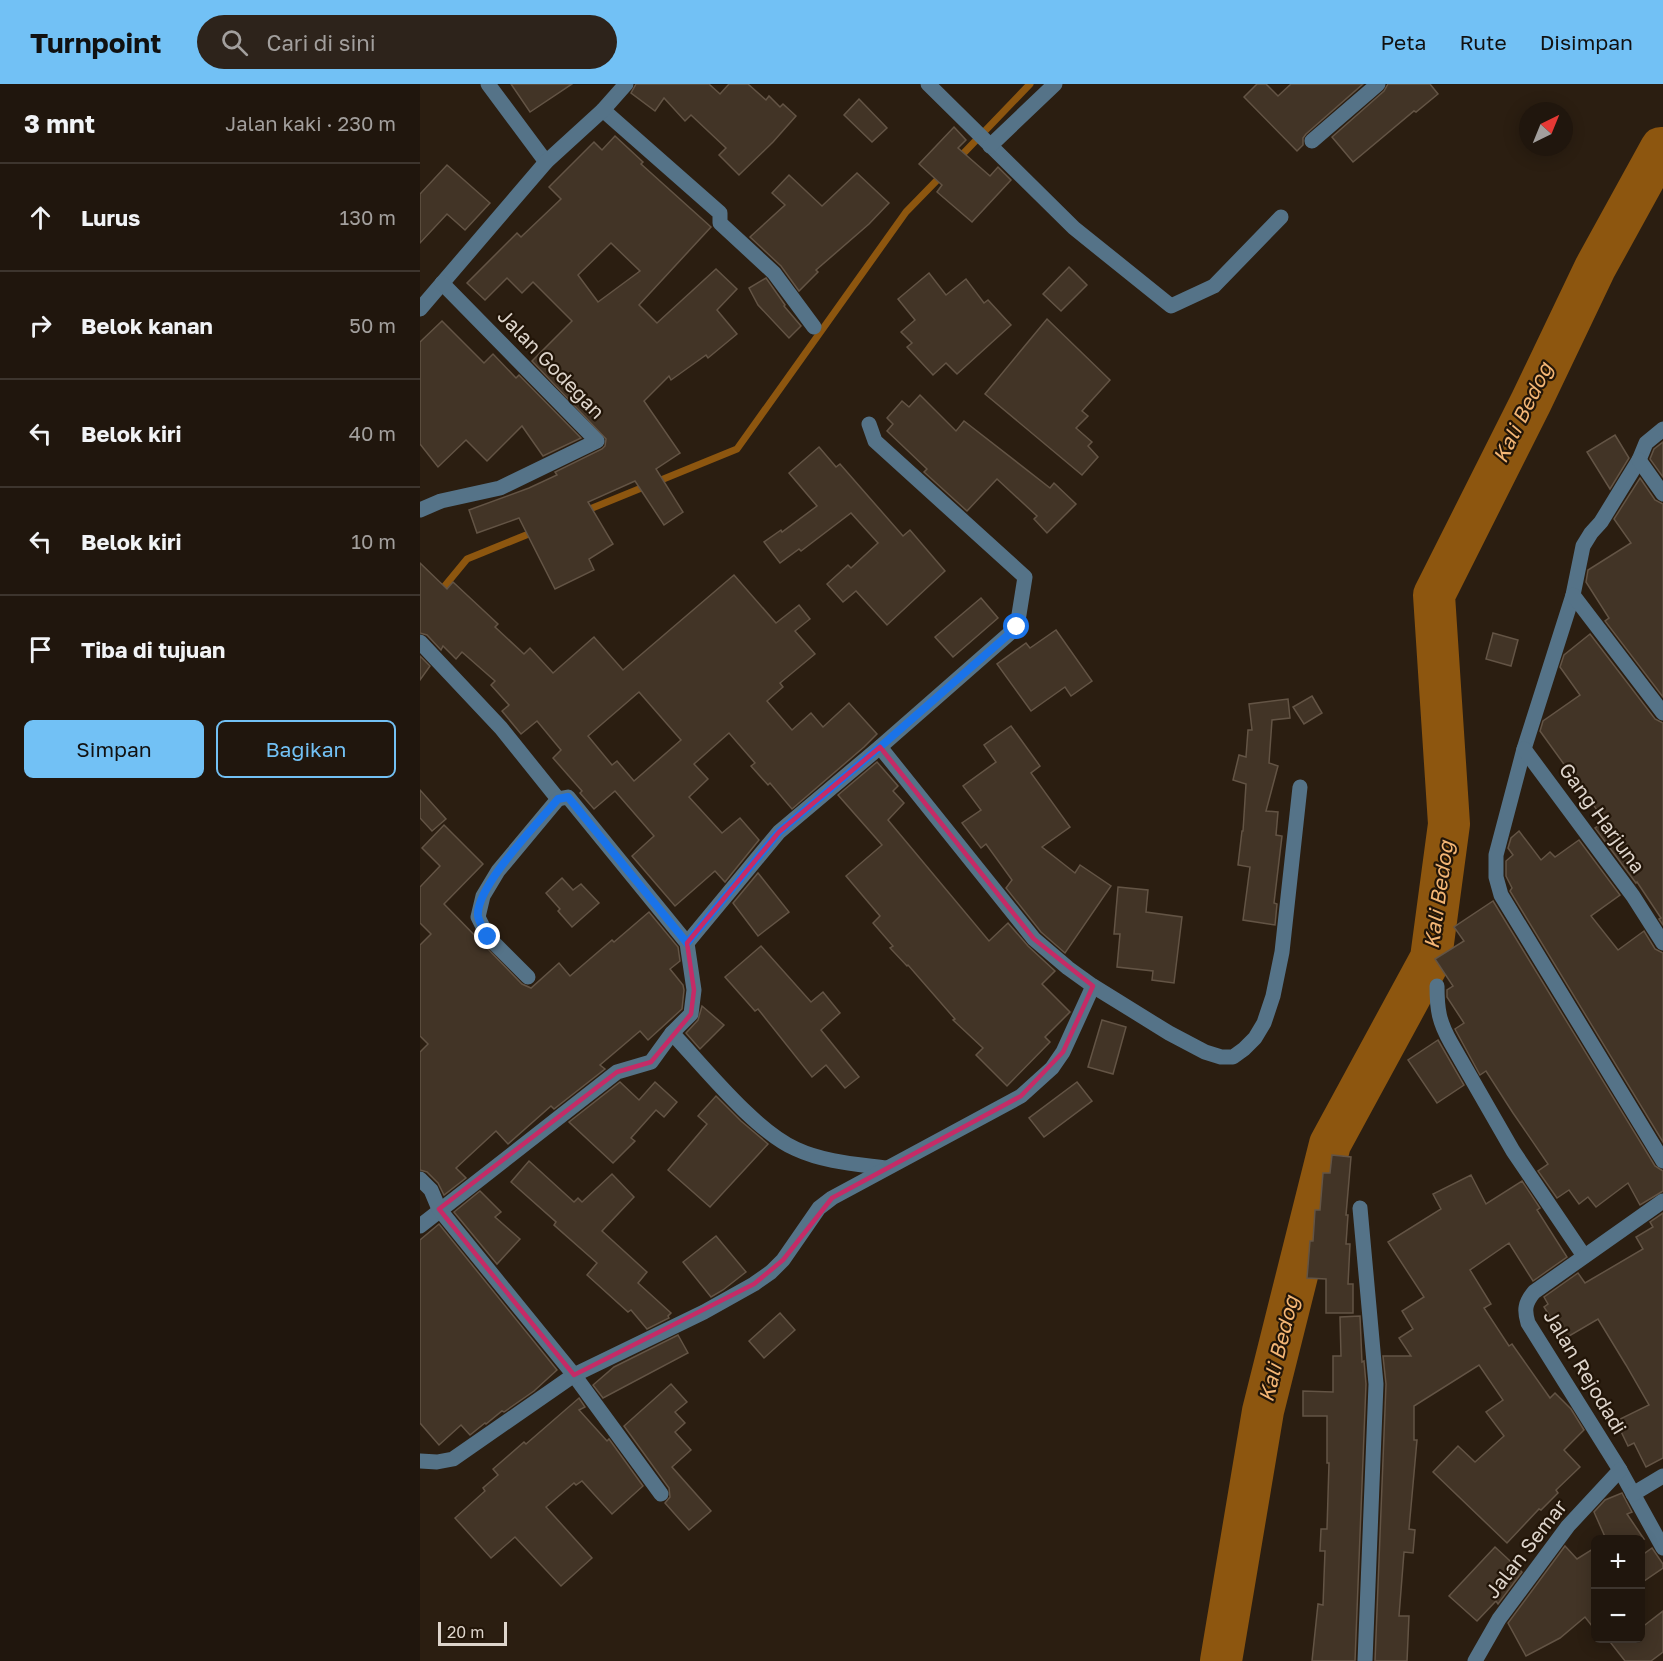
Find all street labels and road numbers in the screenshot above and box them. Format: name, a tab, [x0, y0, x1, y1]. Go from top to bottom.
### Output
street label: Jalan Godegan	[493, 303, 610, 423]
street label: Gang Harjuna	[1555, 758, 1651, 877]
street label: Jalan Rejodadi	[1539, 1305, 1632, 1438]
street label: Jalan Semar	[1479, 1494, 1571, 1603]

